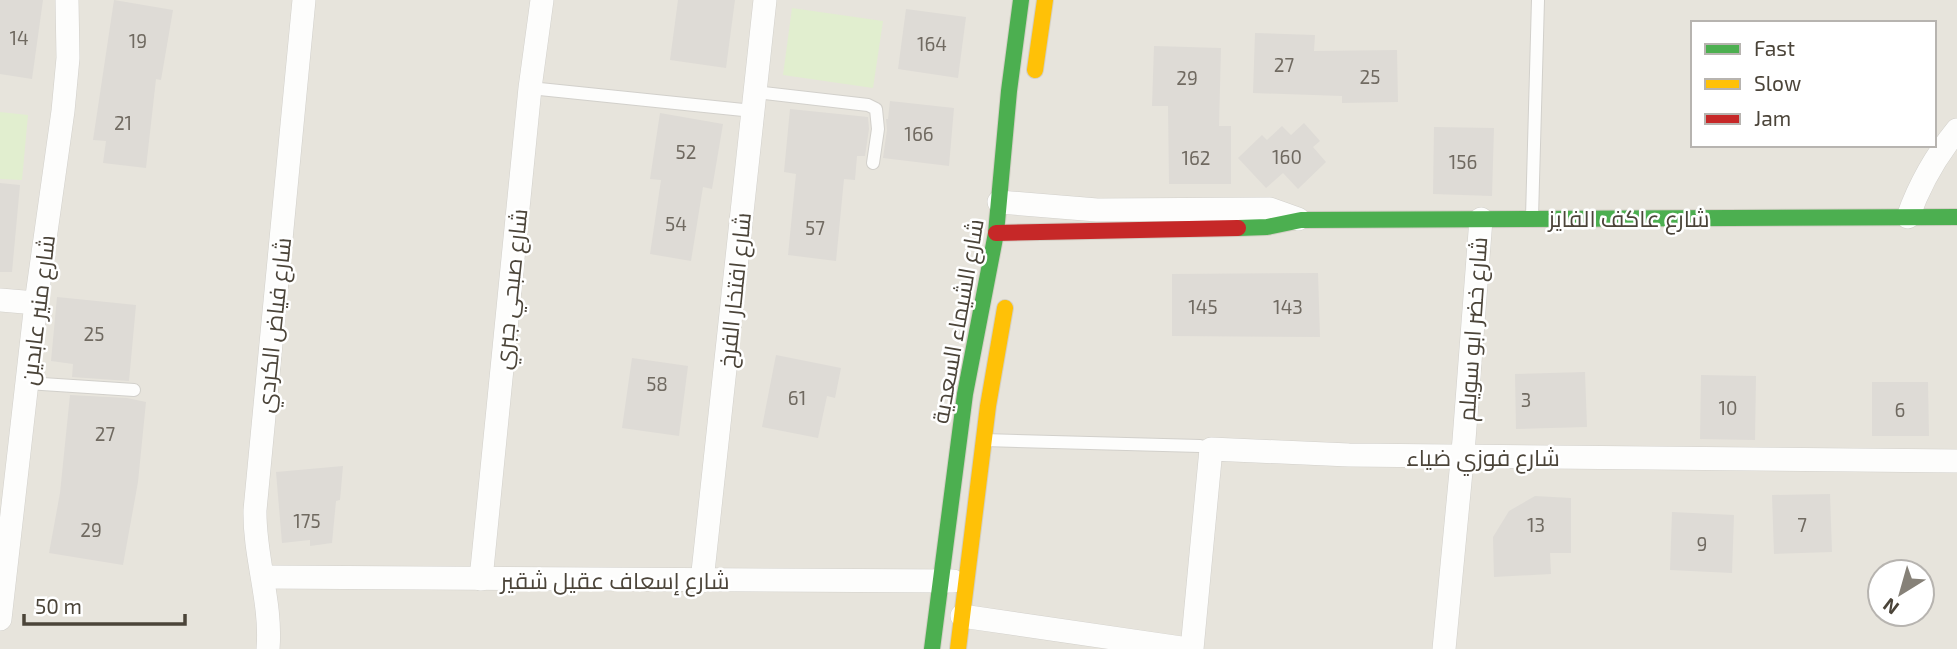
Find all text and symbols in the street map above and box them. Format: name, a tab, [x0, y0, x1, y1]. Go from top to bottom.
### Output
legend	[1691, 21, 1936, 147]
house number: 14	[9, 26, 29, 49]
house number: 19	[129, 29, 147, 52]
house number: 164	[917, 32, 947, 55]
text: Fast	[1754, 35, 1795, 60]
house number: 27	[1274, 53, 1294, 76]
house number: 25	[1360, 65, 1380, 88]
house number: 29	[1176, 66, 1198, 89]
text: Slow	[1754, 70, 1801, 95]
text: Jam	[1754, 105, 1791, 130]
house number: 21	[114, 111, 132, 134]
house number: 166	[904, 122, 934, 145]
house number: 52	[676, 140, 696, 163]
house number: 160	[1272, 145, 1302, 168]
house number: 162	[1181, 146, 1211, 169]
house number: 156	[1449, 150, 1477, 173]
street label: شارع عاكف الفايز	[1547, 204, 1709, 235]
street label: شارع صبحي جبري	[488, 207, 537, 371]
street label: شارع افتخار الفرخ	[712, 211, 759, 369]
house number: 54	[665, 212, 687, 235]
house number: 57	[805, 216, 825, 239]
street label: شارع الشيماء السعدية	[925, 216, 992, 426]
street label: شارع منير عابدين	[14, 233, 63, 387]
street label: شارع فياض الكردي	[250, 236, 301, 414]
street label: شارع خضر ابو سويلم	[1452, 236, 1495, 422]
house number: 145	[1188, 295, 1218, 318]
house number: 143	[1273, 295, 1303, 318]
house number: 25	[84, 322, 104, 345]
house number: 58	[646, 372, 668, 395]
house number: 61	[788, 386, 806, 409]
house number: 3	[1521, 388, 1531, 411]
house number: 10	[1718, 396, 1738, 419]
house number: 6	[1895, 398, 1905, 421]
house number: 27	[95, 422, 115, 445]
street label: شارع فوزي ضياء	[1406, 443, 1560, 476]
house number: 175	[293, 509, 321, 532]
house number: 13	[1527, 513, 1545, 536]
house number: 7	[1797, 513, 1807, 536]
house number: 29	[80, 518, 102, 541]
house number: 9	[1697, 532, 1707, 555]
north arrow	[1866, 558, 1936, 628]
street label: شارع إسعاف عقيل شقير	[499, 566, 729, 597]
scale bar	[24, 582, 186, 626]
text: 50 m	[35, 593, 82, 618]
text: N	[1878, 594, 1903, 620]

